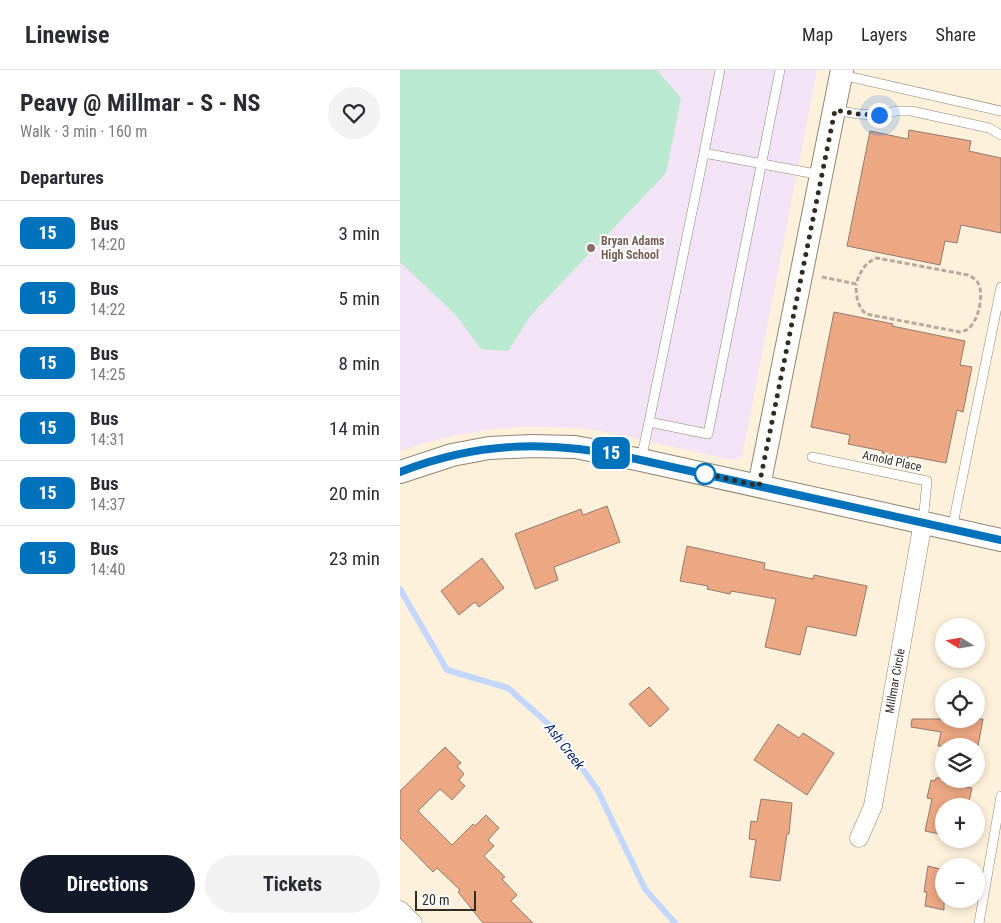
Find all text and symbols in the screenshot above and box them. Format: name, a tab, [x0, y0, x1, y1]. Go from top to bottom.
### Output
text: Linewise	[25, 21, 109, 49]
text: Map	[802, 24, 833, 45]
text: Layers	[861, 24, 908, 45]
text: Share	[936, 24, 976, 45]
button: heart	[328, 87, 380, 139]
text: Peavy @ Millmar - S - NS	[20, 89, 260, 117]
your location	[867, 103, 892, 128]
text: Walk · 3 min · 160 m	[20, 122, 147, 141]
text: Departures	[20, 166, 104, 189]
text: Bus	[90, 212, 119, 235]
text: 15	[38, 222, 57, 243]
text: 3 min	[338, 222, 380, 245]
place label: Bryan Adams High School	[601, 234, 665, 262]
text: 14:20	[90, 235, 125, 254]
marker: Bryan Adams High School	[585, 242, 597, 254]
text: Bus	[90, 277, 119, 300]
text: 15	[38, 287, 57, 308]
text: 5 min	[338, 287, 380, 310]
text: 14:22	[90, 300, 125, 319]
text: Bus	[90, 342, 119, 365]
text: 15	[38, 352, 57, 373]
text: 8 min	[338, 352, 380, 375]
text: 14:25	[90, 365, 125, 384]
text: Bus	[90, 407, 119, 430]
text: 15	[38, 417, 57, 438]
text: 14 min	[329, 417, 380, 440]
text: 14:31	[90, 430, 125, 449]
line badge: 15	[588, 437, 634, 469]
text: 15	[602, 442, 620, 463]
street label: Arnold Place	[861, 448, 923, 474]
unlabelled marker	[694, 463, 716, 485]
text: Bus	[90, 472, 119, 495]
text: 15	[38, 482, 57, 503]
text: 20 min	[329, 482, 380, 505]
text: 14:37	[90, 495, 125, 514]
text: Bus	[90, 537, 119, 560]
text: 15	[38, 547, 57, 568]
text: 23 min	[329, 547, 380, 570]
text: 14:40	[90, 560, 125, 579]
north arrow	[935, 618, 985, 668]
map controls	[935, 618, 985, 908]
street label: Millmar Circle	[882, 647, 908, 714]
button: locate	[935, 678, 985, 728]
water label: Ash Creek	[541, 719, 589, 773]
button: layers	[935, 738, 985, 788]
button: +	[935, 798, 985, 848]
button: Directions	[20, 855, 195, 913]
button: Tickets	[205, 855, 380, 913]
button: −	[935, 858, 985, 908]
scale bar	[415, 888, 476, 911]
text: 20 m	[422, 892, 450, 908]

